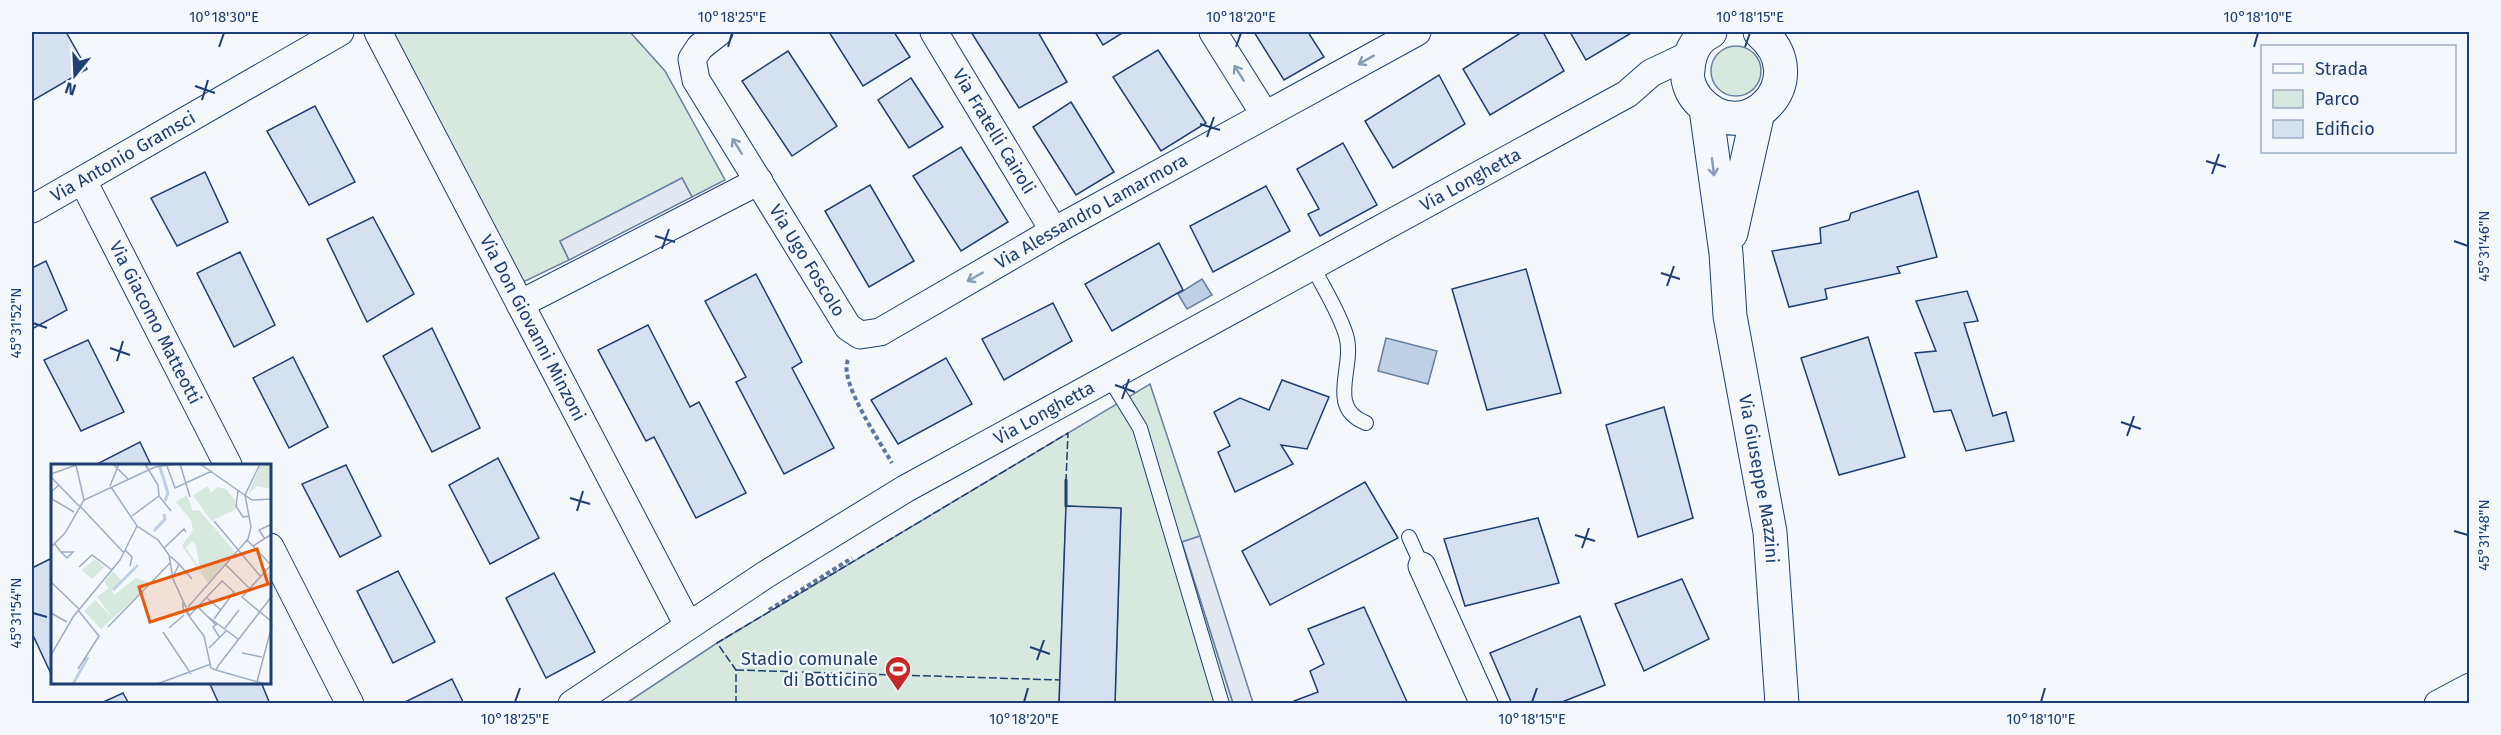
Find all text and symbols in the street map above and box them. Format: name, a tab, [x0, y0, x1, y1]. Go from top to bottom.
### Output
text: 10°18'30"E	[189, 8, 259, 26]
text: 10°18'25"E	[697, 8, 767, 26]
text: 10°18'20"E	[1206, 8, 1276, 26]
text: 10°18'15"E	[1716, 8, 1784, 26]
text: 10°18'10"E	[2223, 8, 2293, 26]
north arrow	[45, 45, 105, 105]
legend	[2261, 45, 2456, 153]
one-way arrow	[1358, 54, 1375, 66]
text: Strada	[2315, 58, 2368, 80]
street label: Via Fratelli Cairoli	[948, 65, 1040, 198]
one-way arrow	[1232, 65, 1244, 82]
text: N	[63, 78, 78, 99]
text: Parco	[2315, 88, 2359, 110]
street label: Via Antonio Gramsci	[47, 106, 199, 207]
text: Edificio	[2315, 118, 2375, 140]
one-way arrow	[731, 138, 743, 155]
street label: Via Longhetta	[1416, 143, 1525, 216]
street label: Via Alessandro Lamarmora	[991, 149, 1191, 274]
one-way arrow	[1708, 157, 1719, 177]
street label: Via Ugo Foscolo	[764, 200, 850, 321]
text: 45°31'46"N	[2475, 210, 2493, 282]
street label: Via Don Giovanni Minzoni	[475, 231, 590, 425]
street label: Via Giacomo Matteotti	[104, 237, 206, 408]
one-way arrow	[967, 271, 984, 283]
text: 45°31'52"N	[7, 288, 25, 358]
street label: Via Longhetta	[990, 376, 1098, 449]
street label: Via Giuseppe Mazzini	[1734, 393, 1783, 564]
inset map	[51, 464, 272, 684]
text: 45°31'48"N	[2475, 499, 2493, 571]
text: 45°31'54"N	[7, 578, 25, 648]
place label: Stadio comunale di Botticino	[741, 648, 878, 691]
sports icon: Stadio comunale di Botticino	[883, 654, 913, 692]
text: 10°18'25"E	[480, 710, 550, 728]
text: 10°18'20"E	[989, 710, 1059, 728]
text: 10°18'15"E	[1498, 710, 1566, 728]
text: 10°18'10"E	[2006, 710, 2076, 728]

